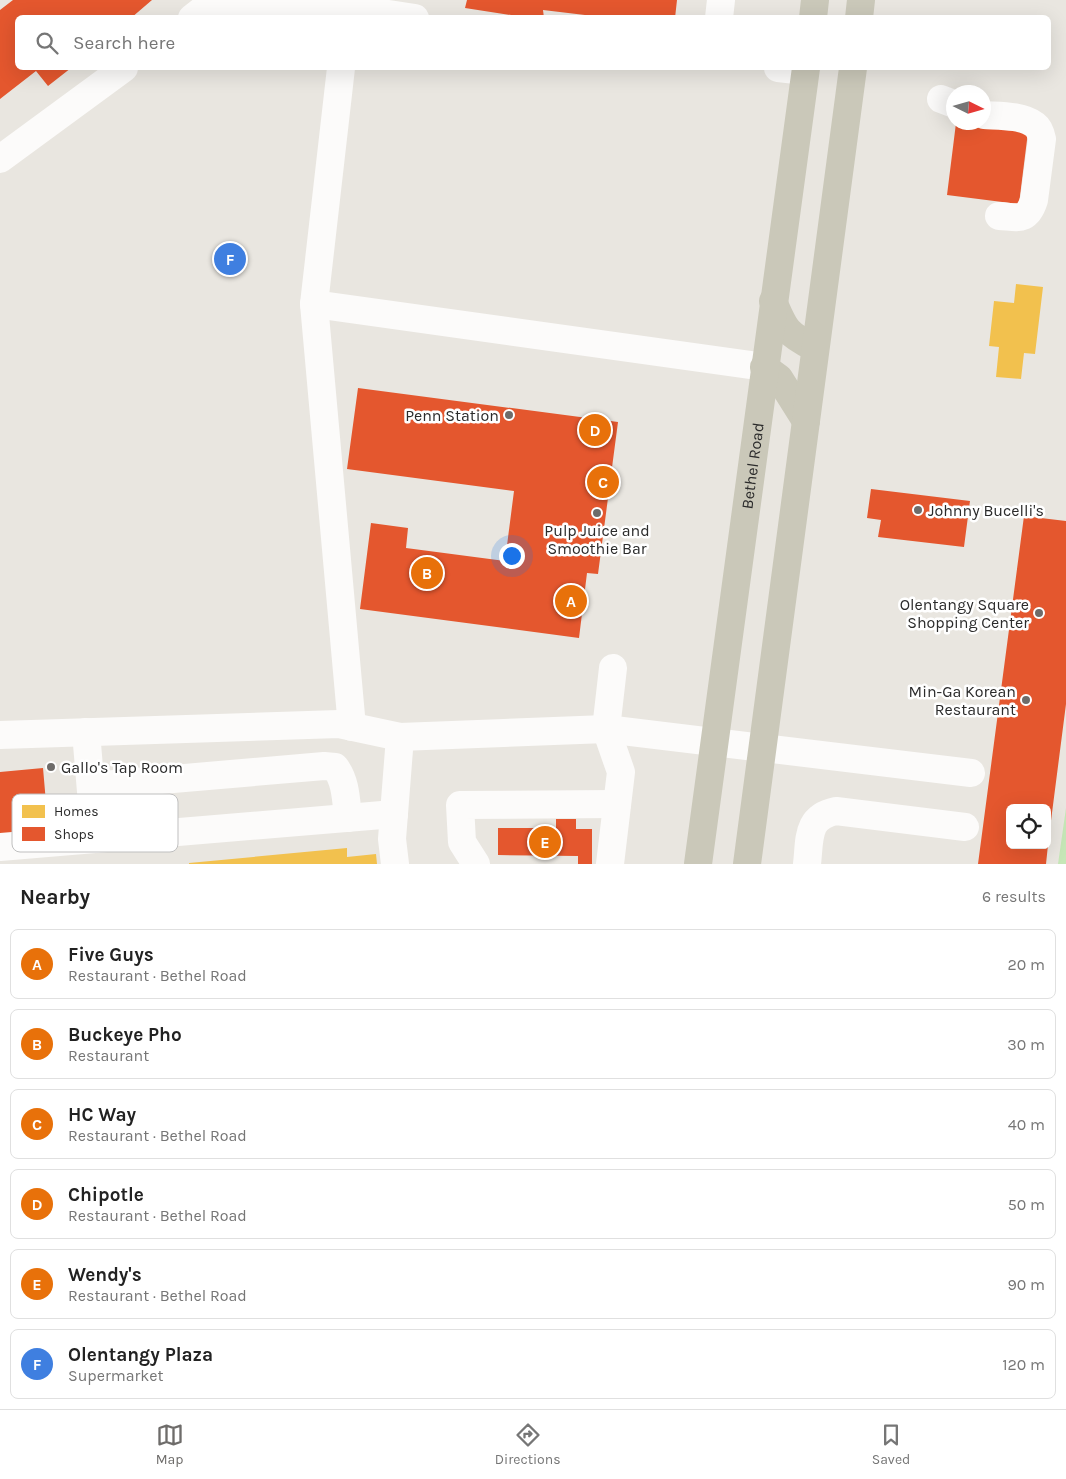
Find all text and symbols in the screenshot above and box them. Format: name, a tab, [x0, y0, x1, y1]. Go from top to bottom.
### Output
search box	[15, 15, 1051, 70]
icon: search	[33, 29, 61, 57]
text: Search here	[73, 32, 175, 54]
north arrow	[946, 85, 991, 130]
pin: F	[214, 240, 246, 278]
place label: Penn Station	[405, 406, 499, 425]
marker: Penn Station	[503, 409, 515, 421]
pin: D	[579, 411, 611, 449]
street label: Bethel Road	[737, 421, 767, 510]
pin: C	[587, 463, 619, 501]
place label: Johnny Bucelli's	[928, 501, 1044, 520]
marker: Johnny Bucelli's	[912, 504, 924, 516]
marker: Pulp Juice and Smoothie Bar	[591, 507, 603, 519]
place label: Pulp Juice and Smoothie Bar	[544, 521, 650, 558]
your location	[499, 543, 525, 569]
pin: B	[411, 554, 443, 592]
pin: A	[555, 582, 587, 620]
place label: Olentangy Square Shopping Center	[900, 595, 1029, 632]
marker: Olentangy Square Shopping Center	[1033, 607, 1045, 619]
place label: Min-Ga Korean Restaurant	[909, 682, 1016, 719]
marker: Min-Ga Korean Restaurant	[1020, 694, 1032, 706]
place label: Gallo's Tap Room	[61, 758, 183, 777]
marker: Gallo's Tap Room	[45, 761, 57, 773]
legend	[12, 794, 178, 852]
text: Homes	[54, 803, 99, 820]
map controls	[1006, 804, 1051, 849]
button: locate	[1006, 804, 1051, 849]
pin: E	[529, 823, 561, 861]
text: Shops	[54, 826, 94, 843]
text: Nearby	[20, 885, 90, 909]
text: 6 results	[982, 887, 1046, 906]
text: Five Guys	[68, 944, 154, 966]
text: A	[32, 955, 42, 974]
text: 20 m	[1007, 955, 1045, 974]
text: Restaurant · Bethel Road	[68, 966, 247, 985]
text: Buckeye Pho	[68, 1024, 182, 1046]
text: B	[32, 1035, 42, 1054]
text: 30 m	[1007, 1035, 1045, 1054]
text: Restaurant	[68, 1046, 149, 1065]
text: HC Way	[68, 1104, 136, 1126]
text: C	[32, 1115, 42, 1134]
text: 40 m	[1008, 1115, 1045, 1134]
text: Restaurant · Bethel Road	[68, 1126, 247, 1145]
text: Chipotle	[68, 1184, 144, 1206]
text: D	[32, 1195, 42, 1214]
text: 50 m	[1008, 1195, 1045, 1214]
text: Restaurant · Bethel Road	[68, 1206, 247, 1225]
text: Wendy's	[68, 1264, 142, 1286]
text: E	[32, 1275, 42, 1294]
text: 90 m	[1007, 1275, 1045, 1294]
text: Restaurant · Bethel Road	[68, 1286, 247, 1305]
text: Olentangy Plaza	[68, 1344, 213, 1366]
text: F	[33, 1355, 41, 1374]
text: 120 m	[1002, 1355, 1045, 1374]
text: Supermarket	[68, 1366, 164, 1385]
tab: Map	[156, 1421, 184, 1468]
tab: Directions	[495, 1421, 561, 1468]
tab: Saved	[872, 1421, 910, 1468]

